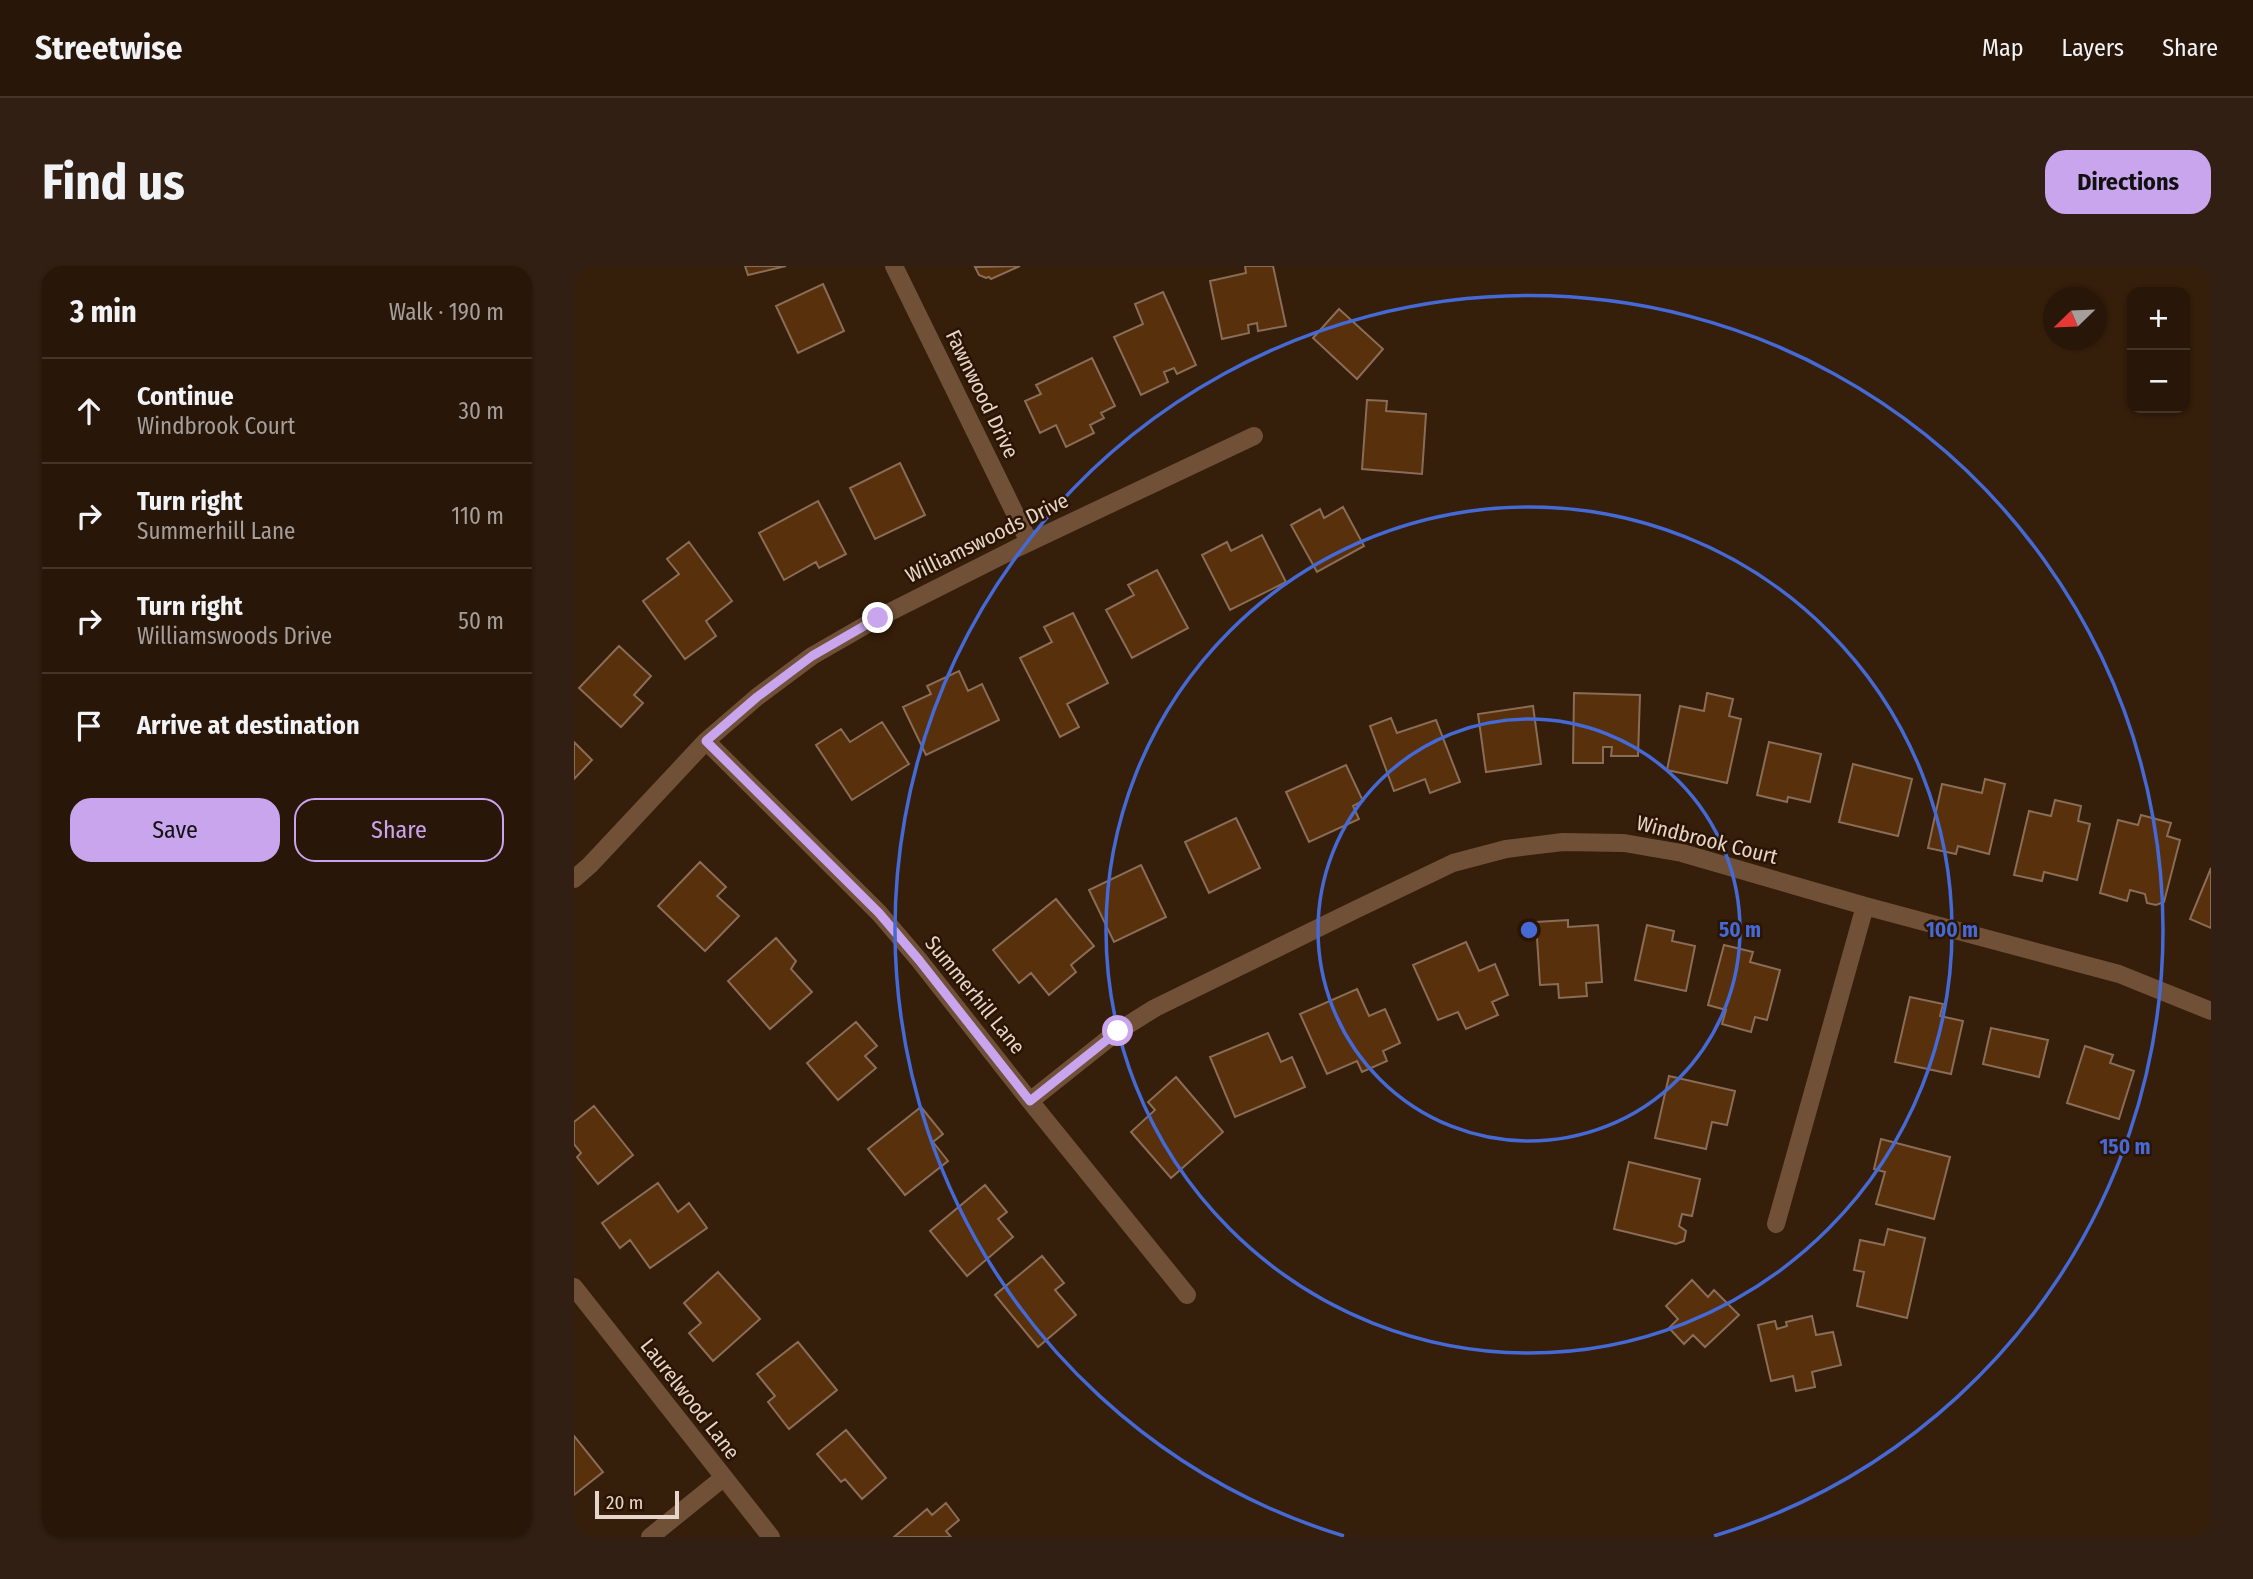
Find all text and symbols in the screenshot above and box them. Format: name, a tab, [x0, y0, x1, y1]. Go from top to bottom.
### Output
text: Streetwise	[35, 28, 182, 68]
text: Map	[1982, 34, 2024, 62]
text: Layers	[2062, 34, 2124, 62]
text: Share	[2162, 34, 2218, 62]
button: Directions	[2045, 150, 2211, 214]
text: Find us	[42, 153, 185, 212]
north arrow	[2043, 287, 2106, 350]
map controls	[2127, 287, 2190, 413]
button: +	[2127, 287, 2190, 350]
text: 3 min	[70, 294, 137, 330]
text: Walk · 190 m	[389, 298, 504, 326]
street label: Fawnwood Drive	[940, 326, 1024, 462]
button: −	[2127, 350, 2190, 413]
text: Continue	[137, 381, 234, 412]
icon: ahead	[70, 392, 108, 430]
text: 30 m	[459, 397, 504, 425]
text: Windbrook Court	[137, 412, 295, 440]
text: Turn right	[137, 486, 243, 517]
street label: Williamswoods Drive	[901, 487, 1073, 589]
icon: right	[70, 497, 108, 535]
text: 110 m	[451, 502, 504, 530]
text: Summerhill Lane	[137, 517, 295, 545]
text: Turn right	[137, 591, 243, 622]
icon: right	[70, 602, 108, 640]
route end	[862, 602, 893, 633]
text: 50 m	[458, 607, 504, 635]
text: Williamswoods Drive	[137, 622, 332, 650]
icon: arrive	[70, 707, 108, 745]
text: Arrive at destination	[137, 710, 360, 741]
button: Save	[70, 798, 280, 862]
button: Share	[294, 798, 504, 862]
street label: Windbrook Court	[1634, 810, 1780, 870]
text: 50 m	[1719, 917, 1761, 943]
text: 100 m	[1926, 917, 1978, 943]
centre of rings	[1517, 918, 1541, 942]
street label: Summerhill Lane	[919, 931, 1031, 1059]
route start	[1102, 1015, 1133, 1046]
text: 150 m	[2099, 1134, 2151, 1160]
street label: Laurelwood Lane	[635, 1333, 745, 1465]
scale bar	[595, 1488, 679, 1520]
text: 20 m	[606, 1491, 643, 1514]

